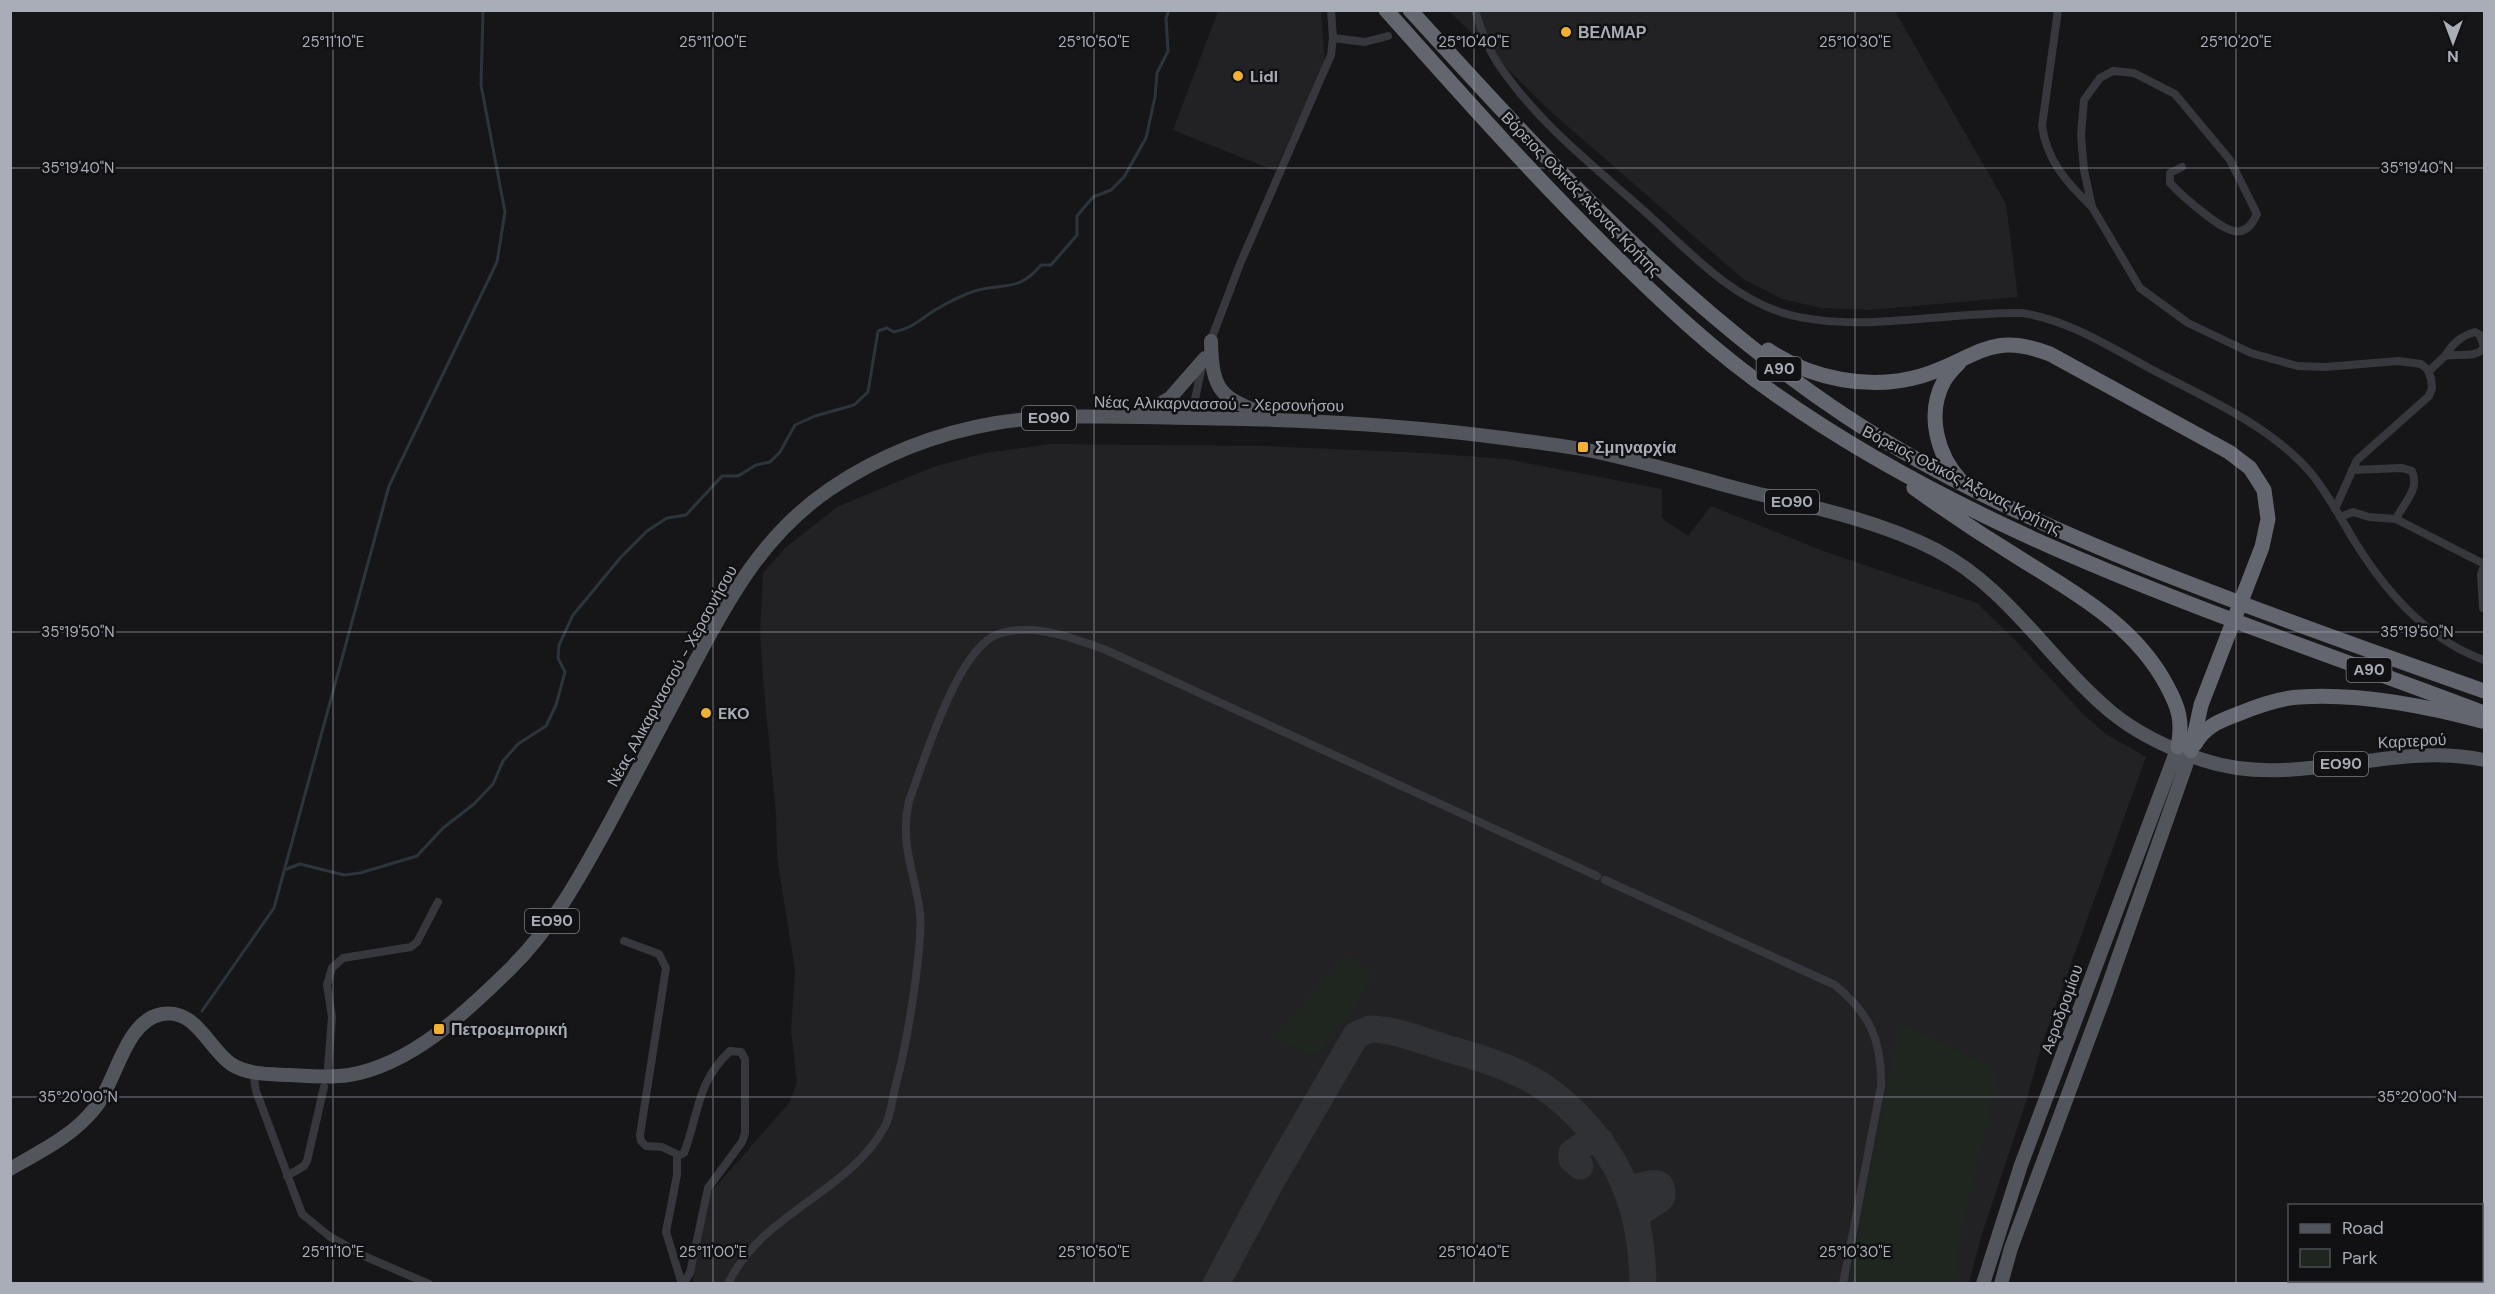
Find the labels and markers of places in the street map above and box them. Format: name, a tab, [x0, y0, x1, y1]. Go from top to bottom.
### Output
place label: ΒΕΛΜΑΡ	[1578, 22, 1647, 43]
marker: ΒΕΛΜΑΡ	[1559, 25, 1573, 39]
place label: Lidl	[1250, 66, 1278, 87]
marker: Lidl	[1231, 69, 1245, 83]
place label: Σμηναρχία	[1595, 437, 1676, 458]
marker: Σμηναρχία	[1576, 440, 1590, 454]
place label: EKO	[718, 703, 750, 724]
marker: EKO	[699, 706, 713, 720]
place label: Πετροεμπορική	[451, 1019, 568, 1040]
marker: Πετροεμπορική	[432, 1022, 446, 1036]

